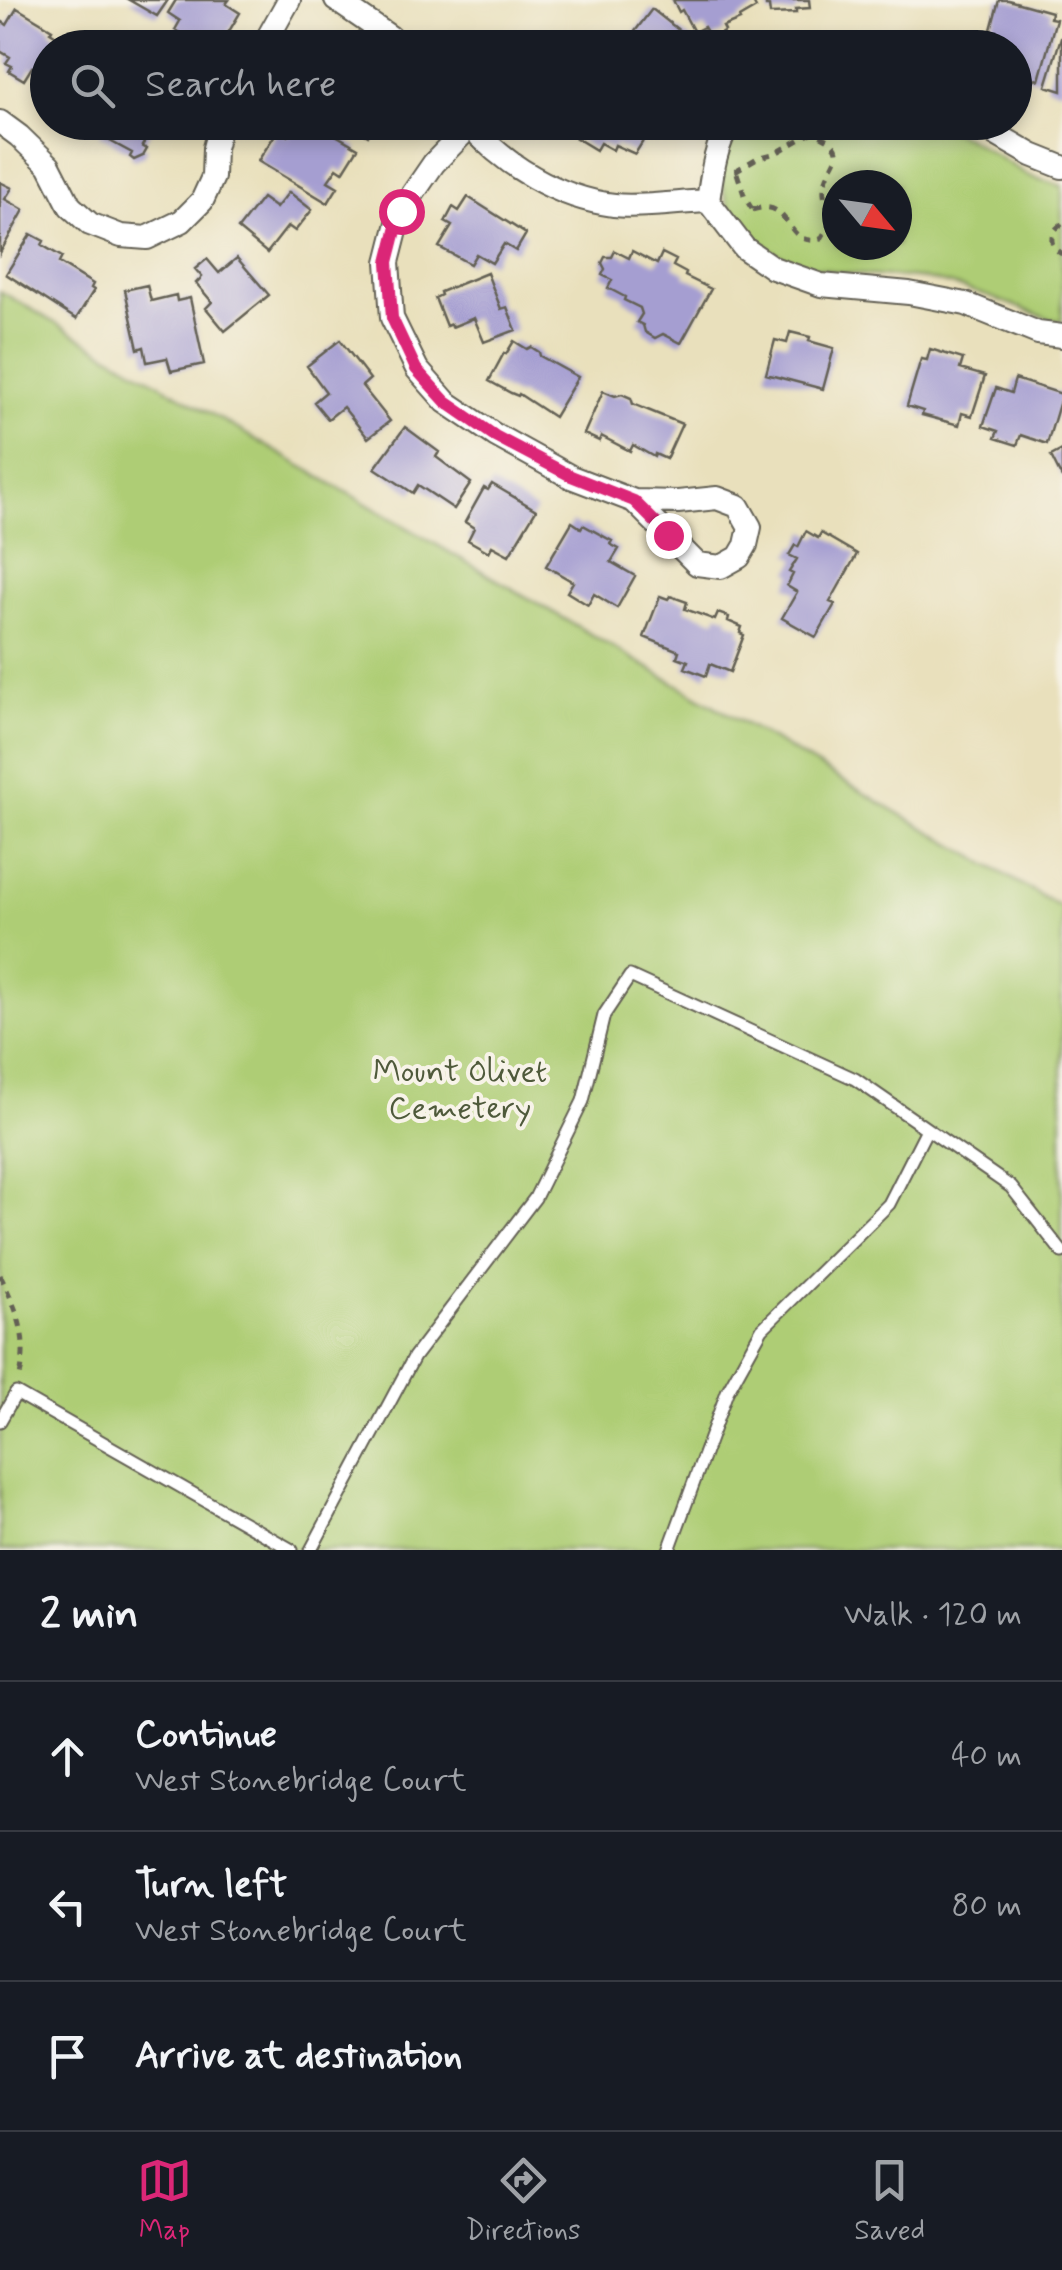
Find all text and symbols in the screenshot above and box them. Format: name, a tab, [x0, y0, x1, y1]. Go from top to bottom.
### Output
search box	[30, 30, 1032, 140]
icon: search	[65, 58, 120, 113]
text: Search here	[145, 61, 336, 110]
north arrow	[822, 170, 912, 260]
route start	[379, 189, 425, 235]
route end	[646, 513, 692, 559]
park label: Mount Olivet Cemetery	[373, 1051, 547, 1130]
text: 2 min	[40, 1588, 139, 1643]
text: Walk · 120 m	[844, 1594, 1022, 1636]
text: Continue	[135, 1711, 277, 1760]
icon: ahead	[40, 1729, 95, 1784]
text: 40 m	[951, 1735, 1022, 1777]
text: West Stonebridge Court	[135, 1760, 467, 1802]
text: Turn left	[135, 1861, 287, 1910]
icon: left	[40, 1879, 95, 1934]
text: 80 m	[952, 1885, 1022, 1927]
text: West Stonebridge Court	[135, 1910, 467, 1952]
icon: arrive	[40, 2029, 95, 2084]
text: Arrive at destination	[135, 2032, 462, 2081]
tab: Map	[137, 2153, 192, 2250]
tab: Directions	[466, 2153, 581, 2250]
tab: Saved	[854, 2153, 925, 2250]

